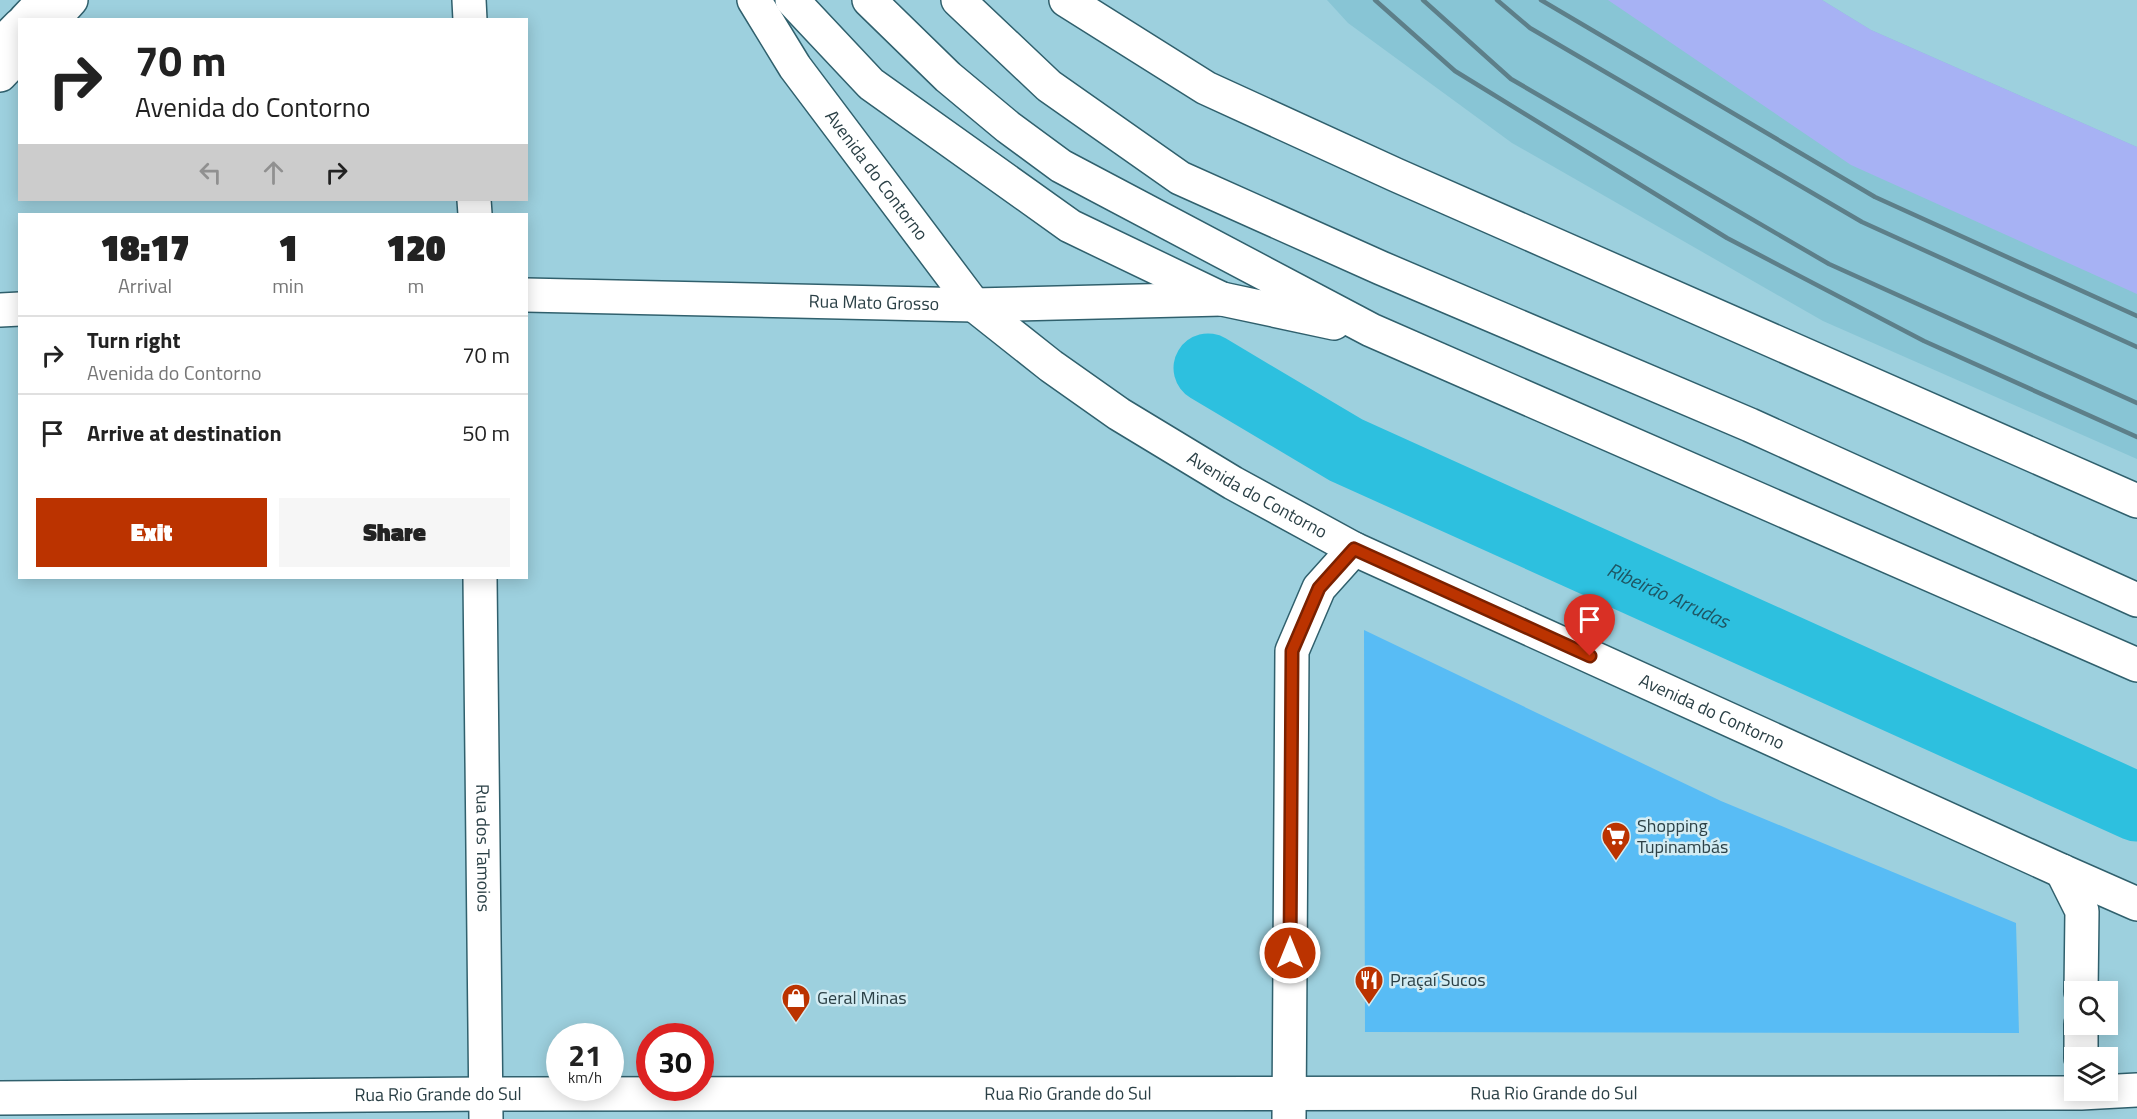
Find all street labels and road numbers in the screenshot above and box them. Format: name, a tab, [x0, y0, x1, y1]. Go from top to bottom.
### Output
street label: Avenida do Contorno	[819, 104, 935, 246]
street label: Rua Mato Grosso	[808, 287, 939, 317]
street label: Avenida do Contorno	[1182, 444, 1332, 545]
street label: Avenida do Contorno	[1635, 666, 1789, 756]
street label: Rua dos Tamoios	[469, 784, 498, 912]
street label: Rua Rio Grande do Sul	[1470, 1079, 1638, 1106]
street label: Rua Rio Grande do Sul	[354, 1080, 522, 1108]
street label: Rua Rio Grande do Sul	[984, 1080, 1152, 1107]

